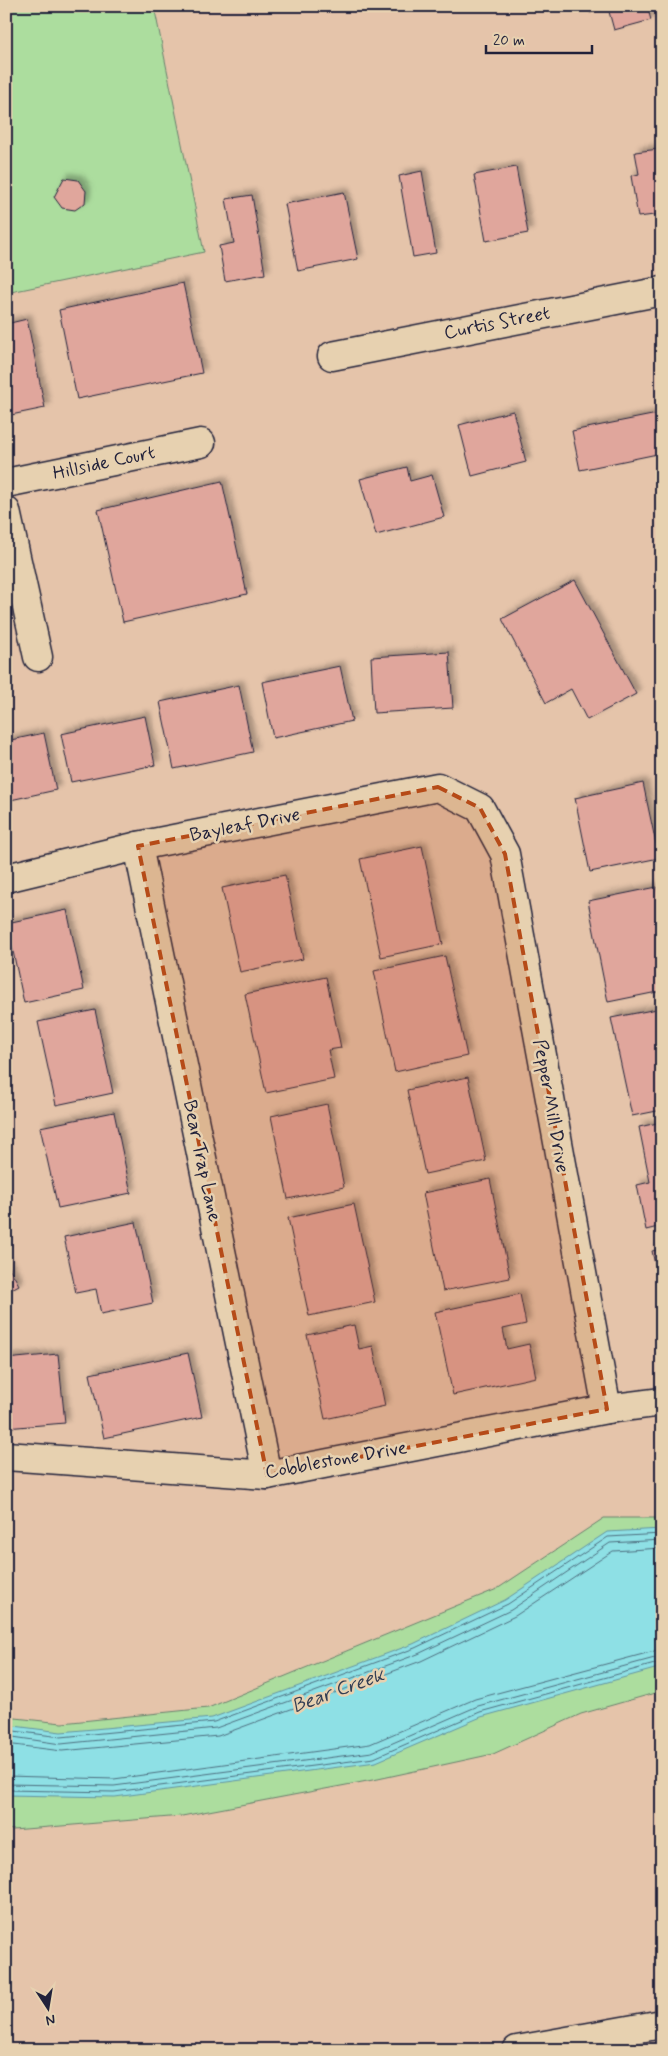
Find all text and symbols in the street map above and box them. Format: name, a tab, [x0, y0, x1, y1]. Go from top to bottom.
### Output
scale bar	[486, 22, 592, 54]
text: 20 m	[493, 31, 525, 51]
street label: Curtis Street	[442, 300, 552, 346]
street label: Hillside Court	[51, 440, 157, 486]
street label: Bayleaf Drive	[188, 802, 302, 848]
street label: Pepper Mill Drive	[527, 1037, 575, 1175]
street label: Bear Trap Lane	[177, 1098, 227, 1224]
street label: Cobblestone Drive	[263, 1435, 409, 1485]
water label: Bear Creek	[288, 1662, 389, 1720]
north arrow	[22, 1984, 72, 2034]
text: N	[44, 2010, 57, 2030]

